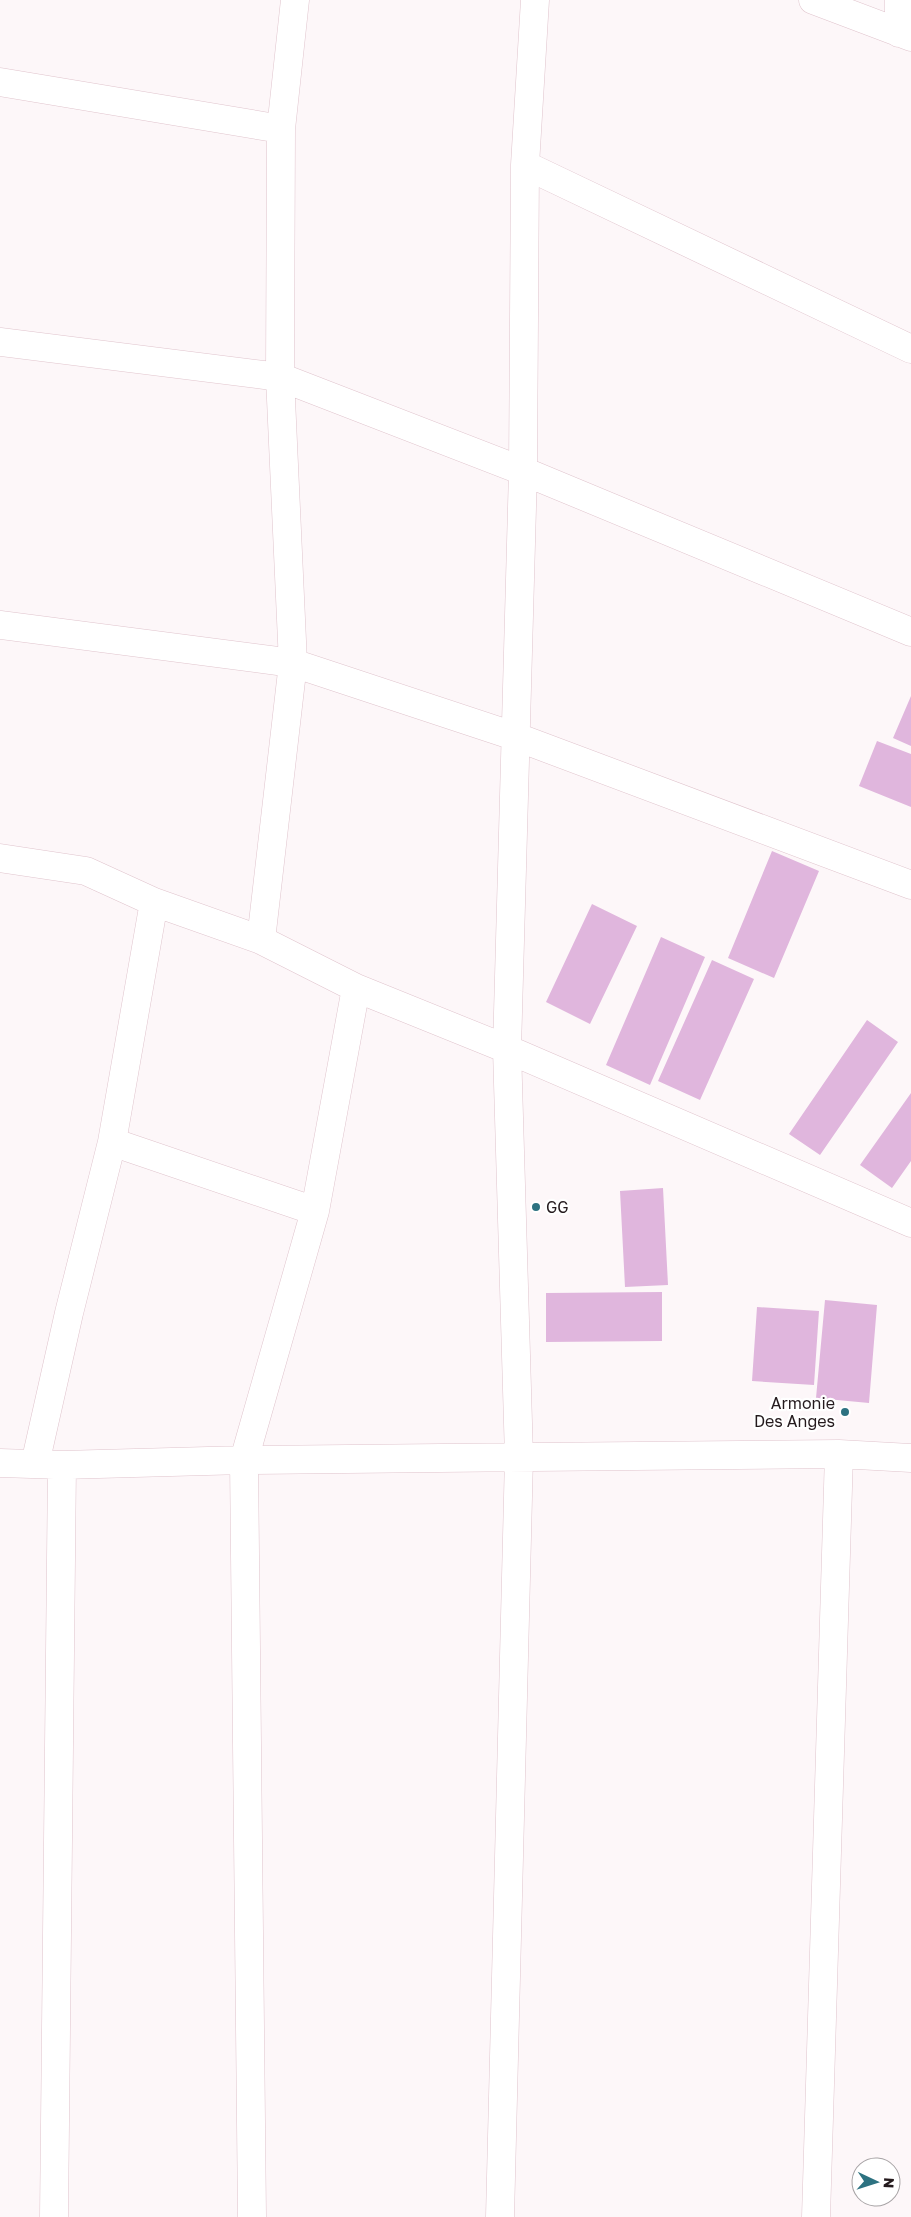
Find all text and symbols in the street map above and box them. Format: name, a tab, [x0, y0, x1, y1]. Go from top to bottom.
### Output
place label: GG	[546, 1197, 569, 1217]
marker: GG	[530, 1201, 542, 1213]
place label: Armonie Des Anges	[754, 1393, 835, 1431]
marker: Armonie Des Anges	[839, 1406, 851, 1418]
north arrow	[851, 2157, 901, 2207]
text: N	[881, 2177, 898, 2189]

